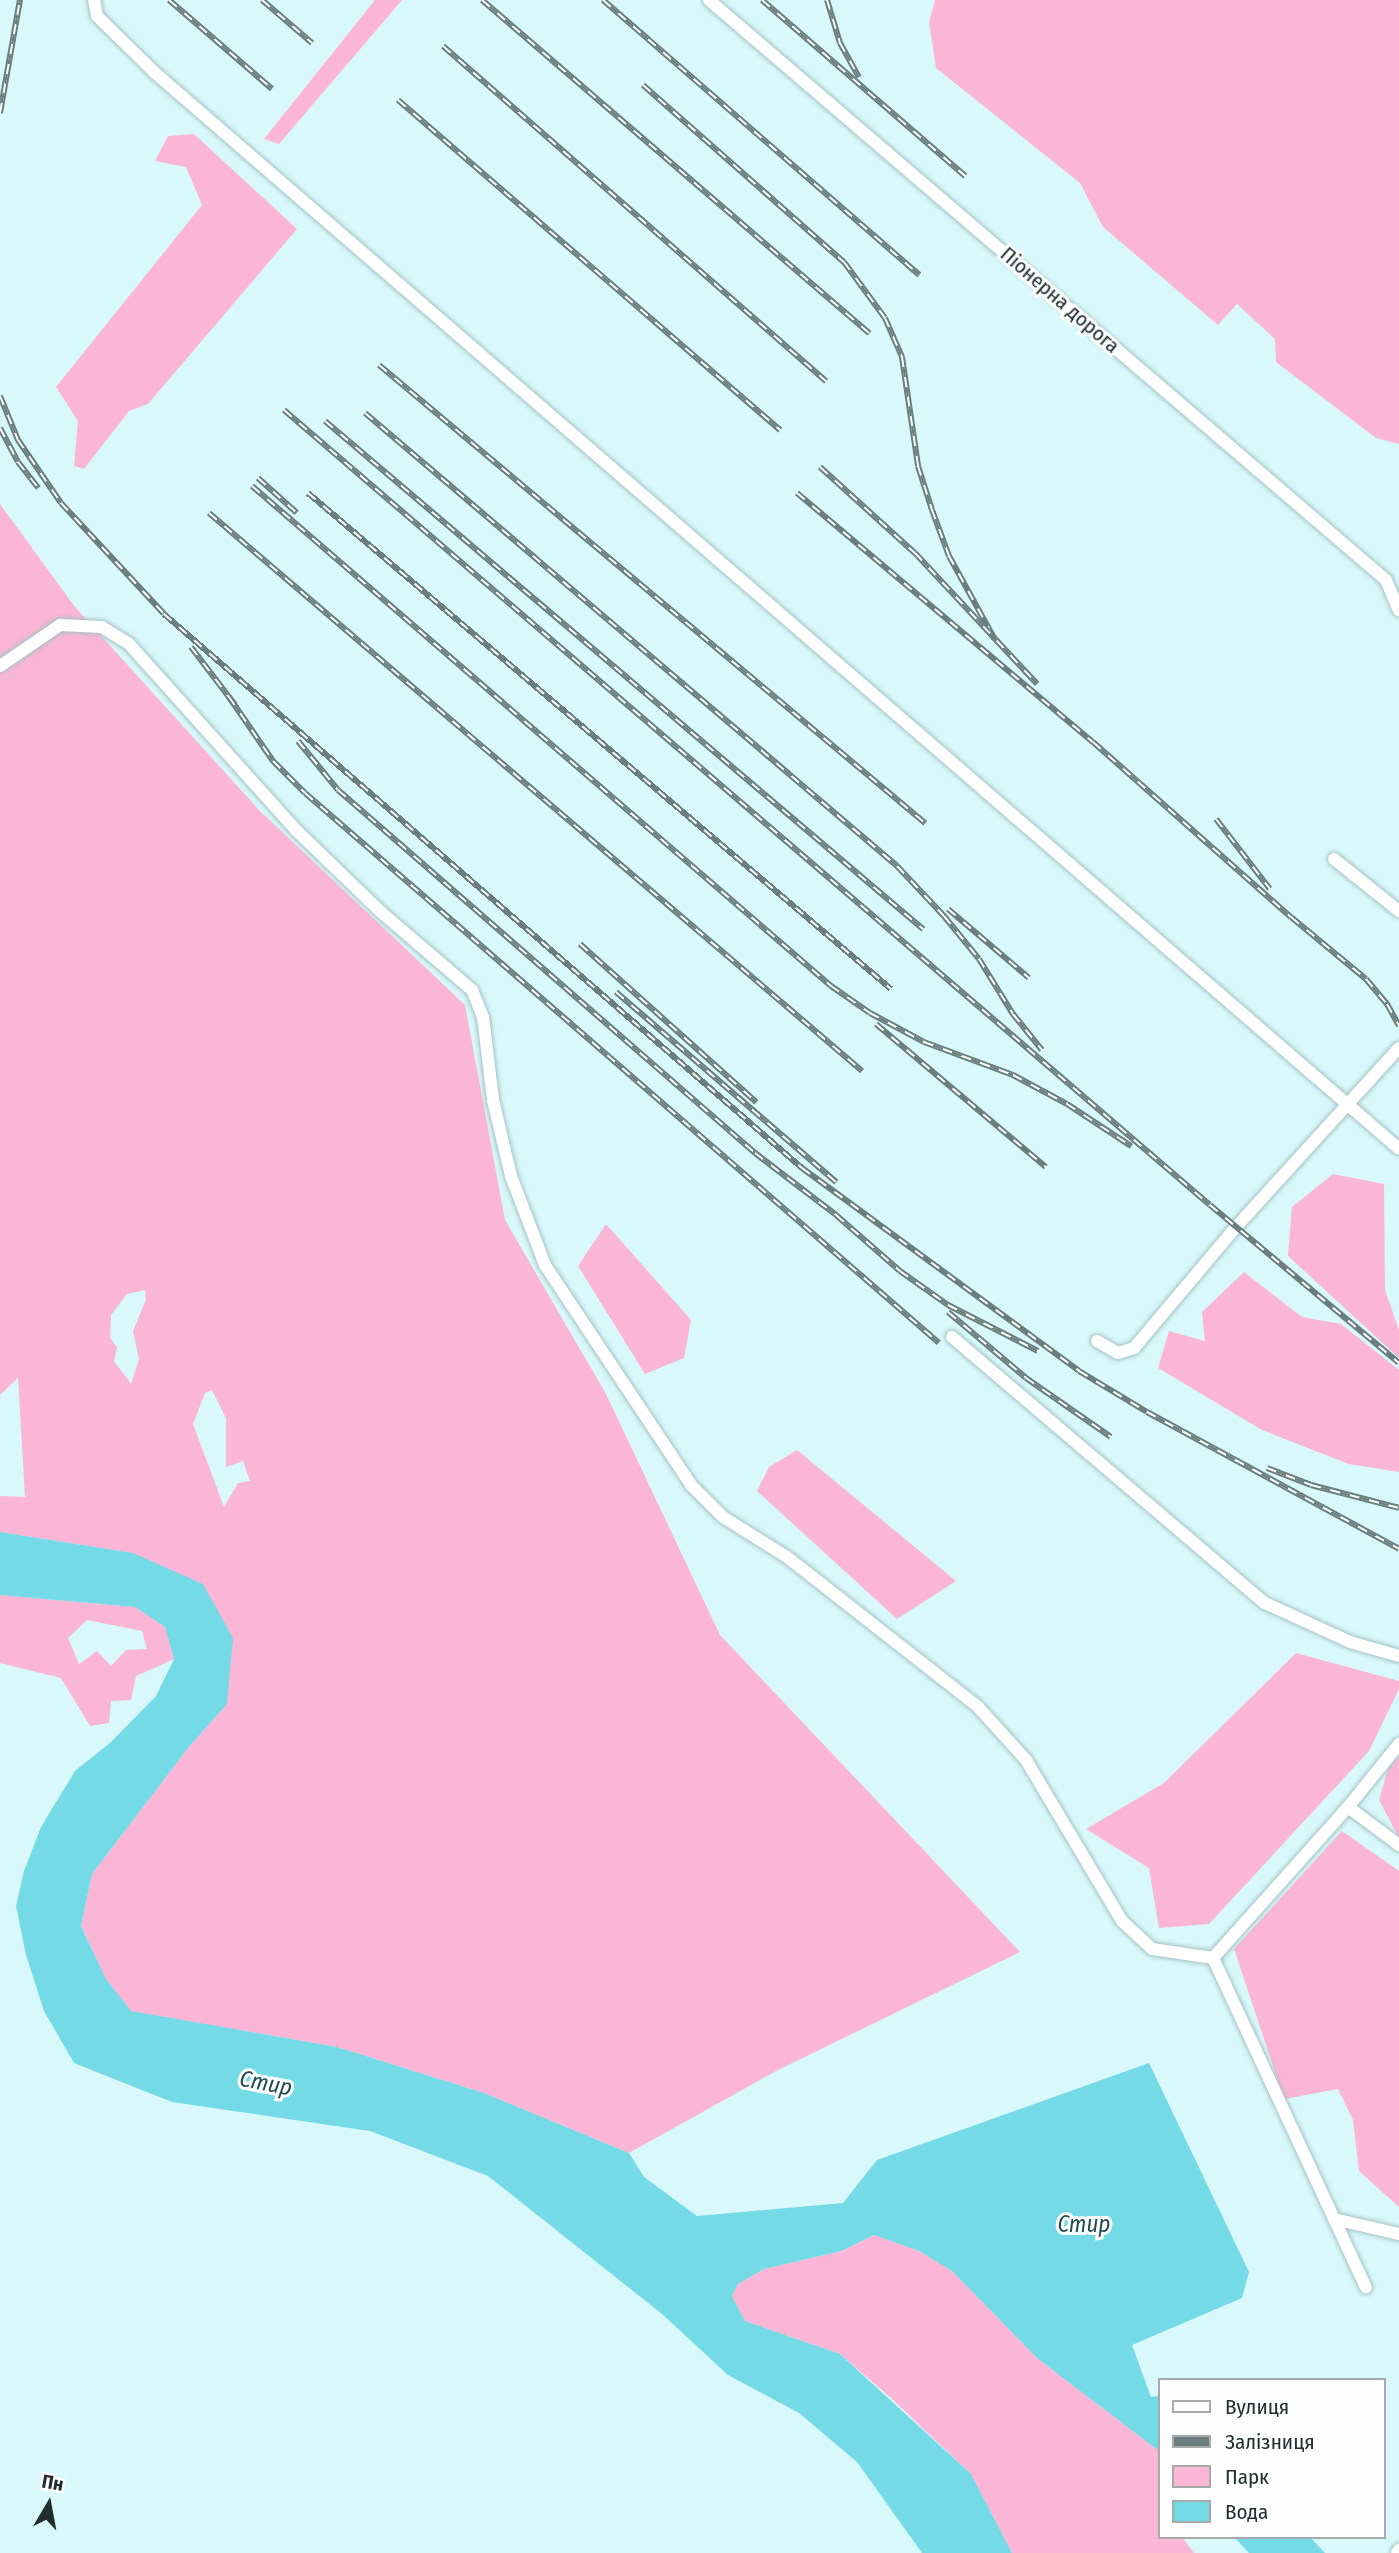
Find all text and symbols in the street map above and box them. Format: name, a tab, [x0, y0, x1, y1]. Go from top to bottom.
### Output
street label: Піонерна дорога	[995, 241, 1125, 359]
water label: Стир	[237, 2064, 295, 2102]
water label: Стир	[1058, 2210, 1110, 2238]
legend	[1158, 2378, 1385, 2539]
text: Вулиця	[1225, 2394, 1289, 2420]
text: Залізниця	[1225, 2429, 1315, 2455]
text: Парк	[1225, 2464, 1269, 2490]
north arrow	[14, 2469, 84, 2539]
text: Пн	[40, 2470, 65, 2496]
text: Вода	[1225, 2499, 1268, 2525]

